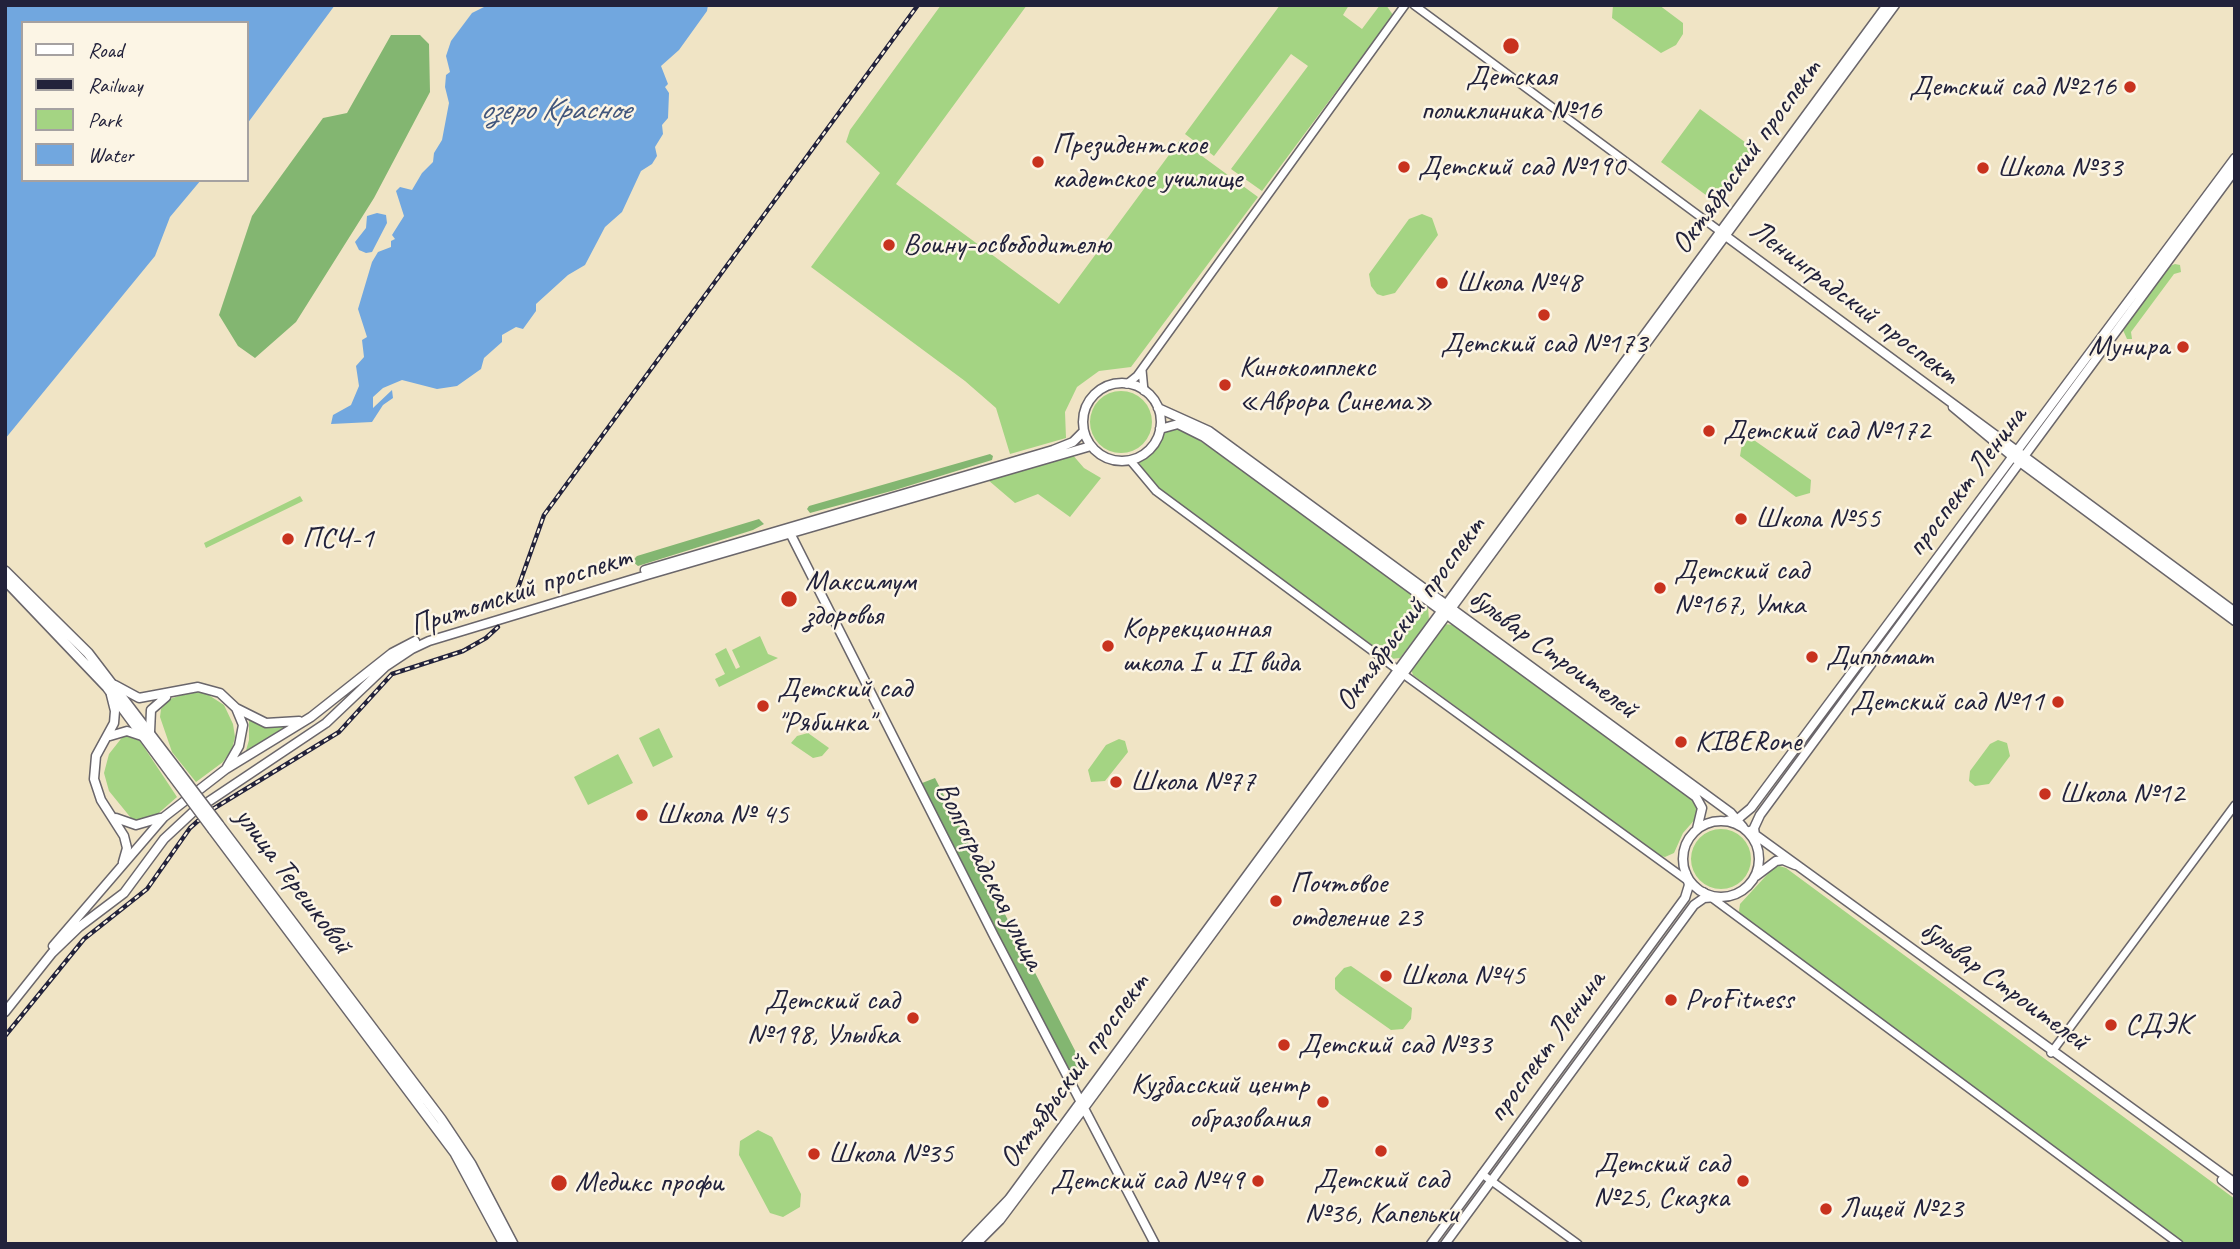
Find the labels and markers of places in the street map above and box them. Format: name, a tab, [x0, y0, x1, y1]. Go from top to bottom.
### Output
marker: Детская поликлиника №16	[1501, 36, 1521, 56]
place label: Детская поликлиника №16	[1420, 59, 1602, 130]
place label: Детский сад №216	[1909, 69, 2116, 105]
marker: Детский сад №216	[2122, 79, 2138, 95]
place label: Президентское кадетское училище	[1052, 127, 1242, 198]
place label: Детский сад №190	[1418, 149, 1625, 185]
place label: Школа №33	[1997, 150, 2122, 186]
marker: Президентское кадетское училище	[1030, 154, 1046, 170]
marker: Детский сад №190	[1396, 159, 1412, 175]
marker: Школа №33	[1975, 160, 1991, 176]
place label: Воину-освободителю	[903, 227, 1111, 263]
marker: Воину-освободителю	[881, 237, 897, 253]
place label: Школа №48	[1456, 265, 1581, 301]
marker: Школа №48	[1434, 275, 1450, 291]
marker: Детский сад №173	[1536, 307, 1552, 323]
place label: Детский сад №173	[1440, 326, 1648, 362]
place label: Мунира	[2088, 329, 2169, 365]
marker: Мунира	[2175, 339, 2191, 355]
place label: Кинокомплекс «Аврора Синема»	[1239, 350, 1433, 420]
marker: Кинокомплекс «Аврора Синема»	[1217, 377, 1233, 393]
place label: Детский сад №172	[1723, 413, 1930, 449]
marker: Детский сад №172	[1701, 423, 1717, 439]
place label: Школа №55	[1755, 501, 1880, 537]
marker: Школа №55	[1733, 511, 1749, 527]
place label: ПСЧ-1	[302, 521, 374, 557]
marker: ПСЧ-1	[280, 531, 296, 547]
place label: Детский сад №167, Умка	[1674, 553, 1809, 624]
place label: Максимум здоровья	[805, 564, 916, 634]
marker: Детский сад №167, Умка	[1652, 580, 1668, 596]
marker: Максимум здоровья	[779, 589, 799, 609]
place label: Коррекционная школа I и II вида	[1122, 611, 1300, 682]
marker: Коррекционная школа I и II вида	[1100, 638, 1116, 654]
place label: Дипломат	[1826, 639, 1932, 675]
marker: Дипломат	[1804, 649, 1820, 665]
place label: Детский сад "Рябинка"	[777, 671, 912, 742]
place label: Детский сад №11	[1850, 684, 2044, 720]
marker: Детский сад №11	[2050, 694, 2066, 710]
marker: Детский сад "Рябинка"	[755, 698, 771, 714]
place label: KIBERone	[1695, 724, 1801, 760]
marker: KIBERone	[1673, 734, 1689, 750]
place label: Школа №77	[1130, 764, 1255, 800]
marker: Школа №77	[1108, 774, 1124, 790]
place label: Школа №12	[2059, 776, 2184, 812]
marker: Школа №12	[2037, 786, 2053, 802]
place label: Школа № 45	[656, 797, 788, 833]
marker: Школа № 45	[634, 807, 650, 823]
place label: Почтовое отделение 23	[1290, 866, 1422, 936]
marker: Почтовое отделение 23	[1268, 893, 1284, 909]
place label: Школа №45	[1400, 958, 1525, 994]
marker: Школа №45	[1378, 968, 1394, 984]
place label: ProFitness	[1685, 982, 1794, 1018]
place label: Детский сад №198, Улыбка	[747, 983, 899, 1054]
marker: ProFitness	[1663, 992, 1679, 1008]
place label: СДЭК	[2125, 1007, 2191, 1043]
marker: Детский сад №198, Улыбка	[905, 1010, 921, 1026]
marker: СДЭК	[2103, 1017, 2119, 1033]
place label: Детский сад №33	[1298, 1027, 1492, 1063]
marker: Детский сад №33	[1276, 1037, 1292, 1053]
place label: Кузбасский центр образования	[1131, 1067, 1309, 1138]
marker: Кузбасский центр образования	[1315, 1094, 1331, 1110]
place label: Школа №35	[828, 1136, 953, 1172]
marker: Детский сад №36, Капельки	[1373, 1143, 1389, 1159]
marker: Школа №35	[806, 1146, 822, 1162]
place label: Детский сад №25, Сказка	[1593, 1146, 1729, 1216]
place label: Детский сад №36, Капельки	[1304, 1162, 1458, 1232]
place label: Детский сад №49	[1050, 1163, 1244, 1199]
place label: Медикс профи	[575, 1165, 723, 1201]
marker: Медикс профи	[549, 1173, 569, 1193]
marker: Детский сад №49	[1250, 1173, 1266, 1189]
marker: Детский сад №25, Сказка	[1735, 1173, 1751, 1189]
place label: Лицей №23	[1840, 1191, 1963, 1227]
marker: Лицей №23	[1818, 1201, 1834, 1217]

